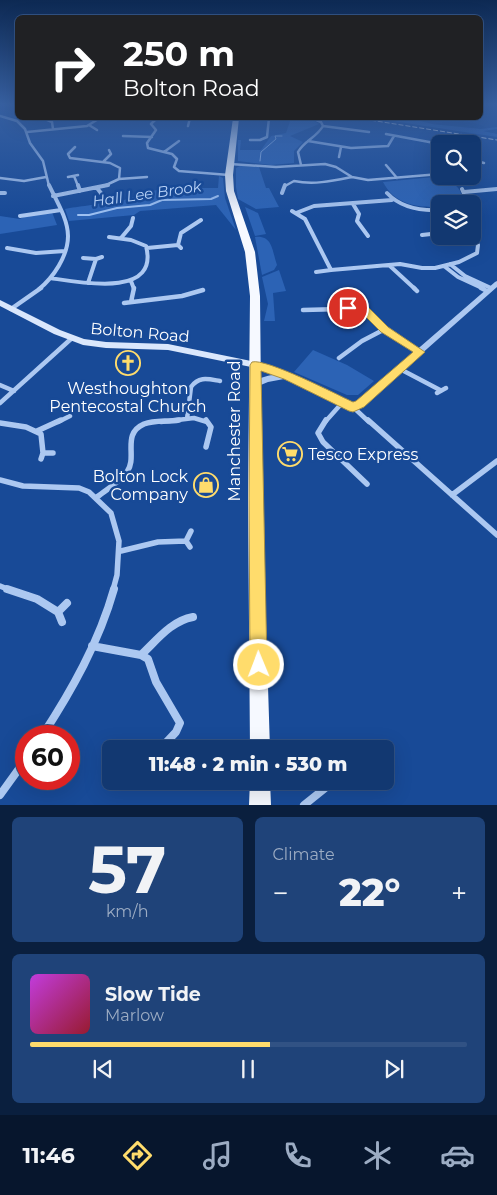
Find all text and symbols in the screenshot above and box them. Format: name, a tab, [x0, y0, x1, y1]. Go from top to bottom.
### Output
text: 250 m	[123, 32, 235, 75]
icon: right	[40, 35, 105, 100]
text: Bolton Road	[123, 75, 260, 102]
map controls	[431, 135, 481, 245]
button: search	[431, 135, 481, 185]
water label: Hall Lee Brook	[91, 176, 204, 211]
button: layers	[431, 195, 481, 245]
pin	[327, 287, 369, 329]
icon: arrive	[334, 294, 362, 322]
street label: Bolton Road	[90, 319, 190, 346]
church icon: Westhoughton Pentecostal Church	[115, 350, 141, 376]
street label: Manchester Road	[225, 360, 244, 502]
place label: Westhoughton Pentecostal Church	[49, 379, 207, 416]
supermarket icon: Tesco Express	[277, 441, 303, 467]
place label: Tesco Express	[308, 445, 418, 464]
place label: Bolton Lock Company	[93, 467, 188, 504]
shop icon: Bolton Lock Company	[193, 472, 219, 498]
position arrow	[232, 638, 284, 690]
speed limit sign: 60	[15, 725, 80, 790]
text: 11:48 · 2 min · 530 m	[149, 753, 347, 776]
text: 57	[88, 830, 166, 909]
text: Climate	[273, 845, 335, 864]
text: 22°	[339, 869, 400, 916]
text: −	[273, 876, 289, 910]
text: +	[451, 876, 467, 910]
text: km/h	[106, 902, 149, 921]
text: Slow Tide	[105, 983, 201, 1006]
text: Marlow	[105, 1006, 164, 1025]
icon: previous	[89, 1055, 117, 1083]
icon: pause	[234, 1055, 262, 1083]
icon: next	[380, 1055, 408, 1083]
icon: directions	[120, 1138, 155, 1173]
icon: music	[200, 1138, 235, 1173]
icon: phone	[280, 1138, 315, 1173]
icon: climate	[360, 1138, 395, 1173]
icon: car	[440, 1138, 475, 1173]
text: 11:46	[22, 1142, 75, 1169]

